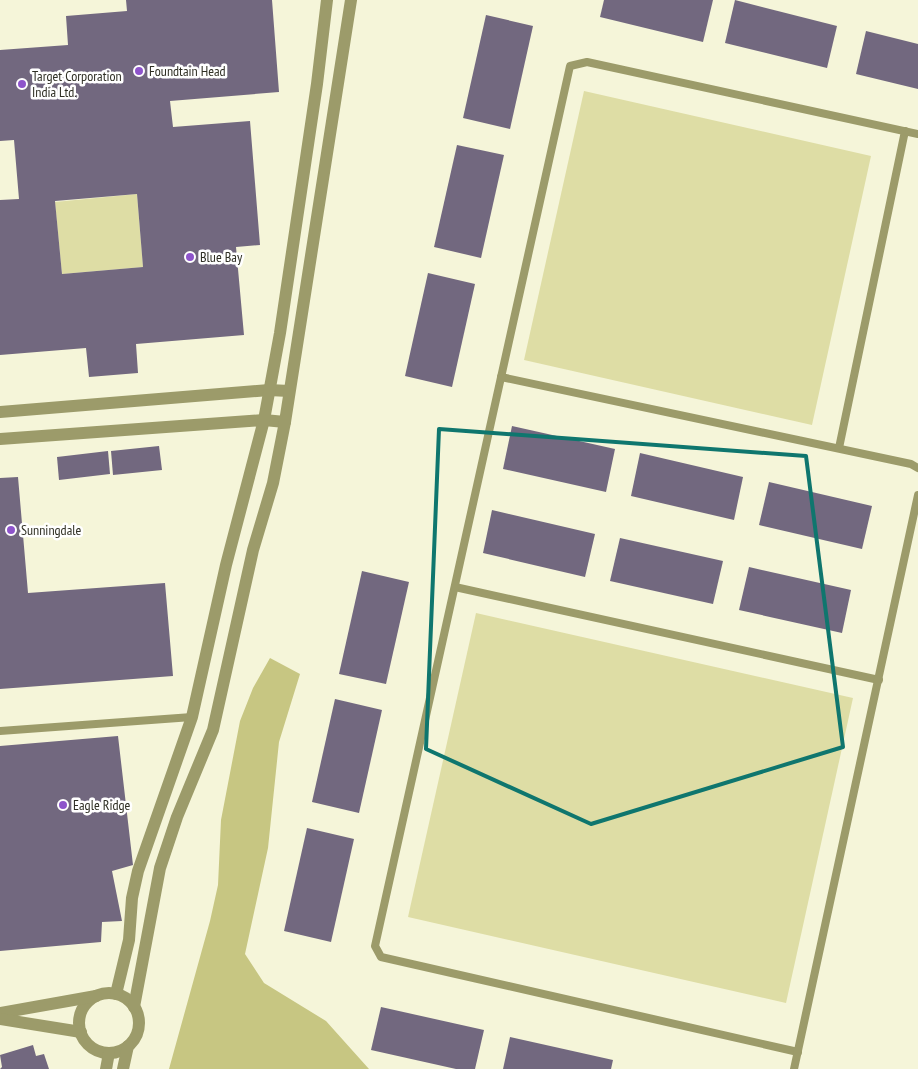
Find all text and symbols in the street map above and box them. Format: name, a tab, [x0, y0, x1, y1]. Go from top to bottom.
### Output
place label: Foundtain Head	[149, 62, 226, 80]
marker: Foundtain Head	[133, 65, 145, 77]
place label: Target Corporation India Ltd.	[32, 67, 122, 101]
marker: Target Corporation India Ltd.	[16, 78, 28, 90]
place label: Blue Bay	[200, 248, 243, 266]
marker: Blue Bay	[184, 251, 196, 263]
place label: Sunningdale	[21, 521, 82, 539]
marker: Sunningdale	[5, 524, 17, 536]
place label: Eagle Ridge	[73, 796, 131, 814]
marker: Eagle Ridge	[57, 799, 69, 811]

